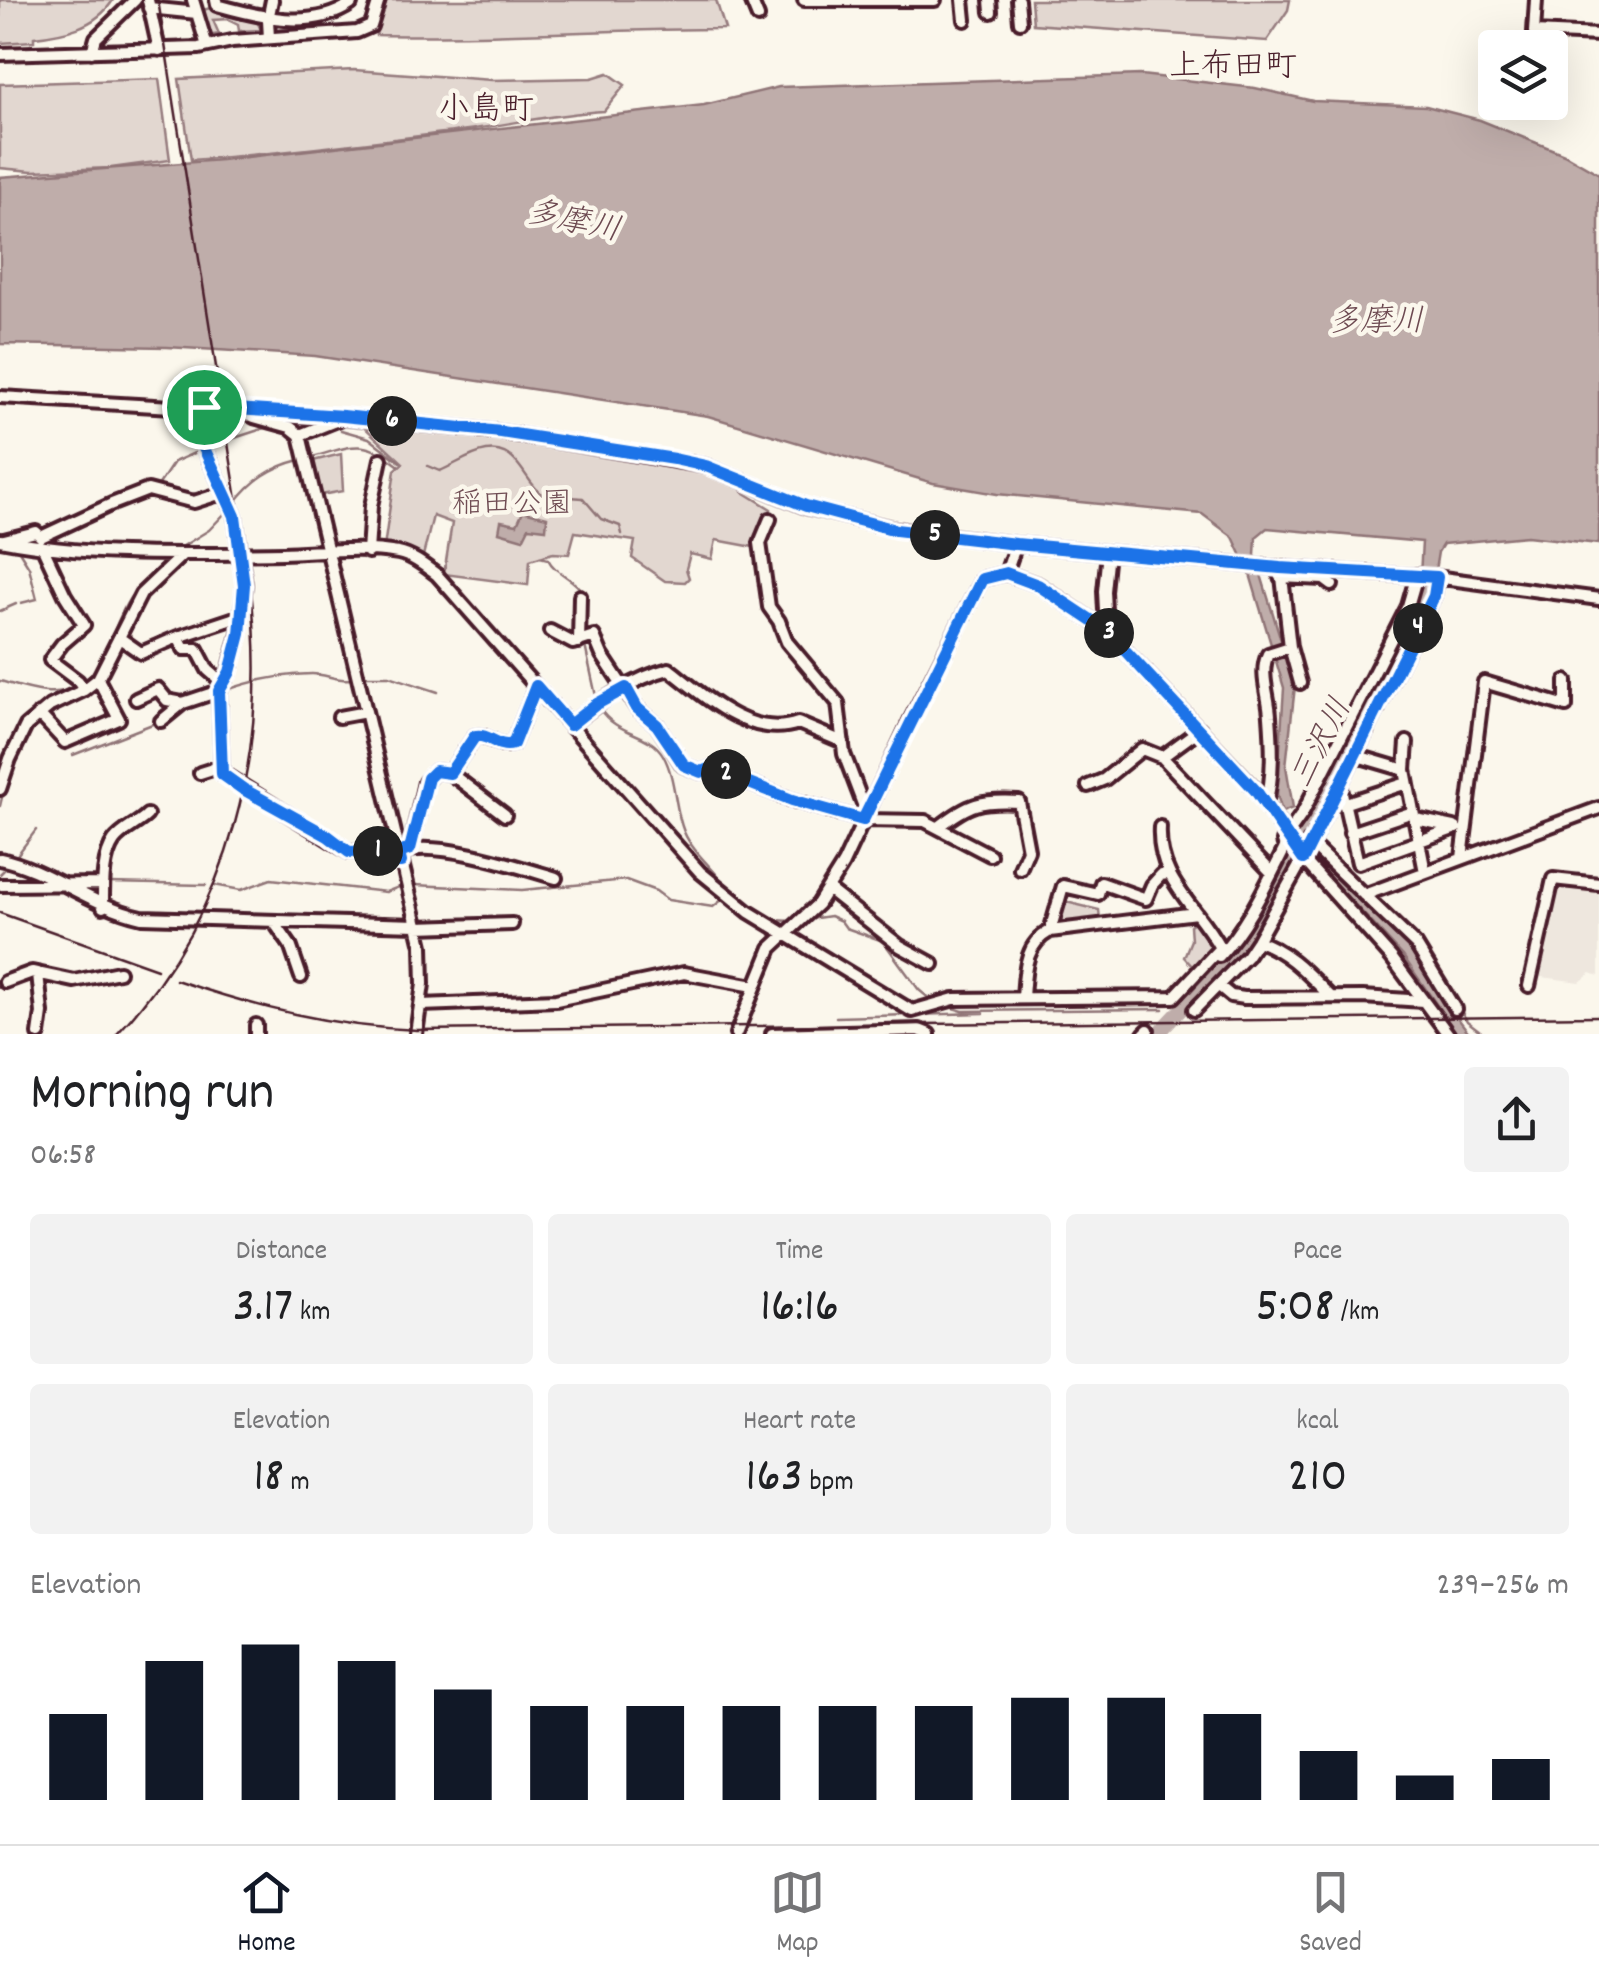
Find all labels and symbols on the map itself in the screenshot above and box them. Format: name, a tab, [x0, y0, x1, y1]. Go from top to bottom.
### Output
district label: 上布田町	[1169, 46, 1297, 92]
district label: 小島町	[438, 89, 534, 135]
water label: 多摩川	[521, 191, 625, 256]
water label: 多摩川	[1328, 301, 1424, 347]
pin	[162, 365, 247, 450]
pin: 6	[367, 396, 417, 446]
park label: 稲田公園	[452, 485, 572, 528]
pin: 5	[910, 510, 960, 560]
pin: 4	[1393, 603, 1443, 653]
pin: 3	[1084, 608, 1134, 658]
water label: 三沢川	[1281, 691, 1366, 797]
pin: 2	[701, 749, 751, 799]
pin: 1	[353, 826, 403, 876]

